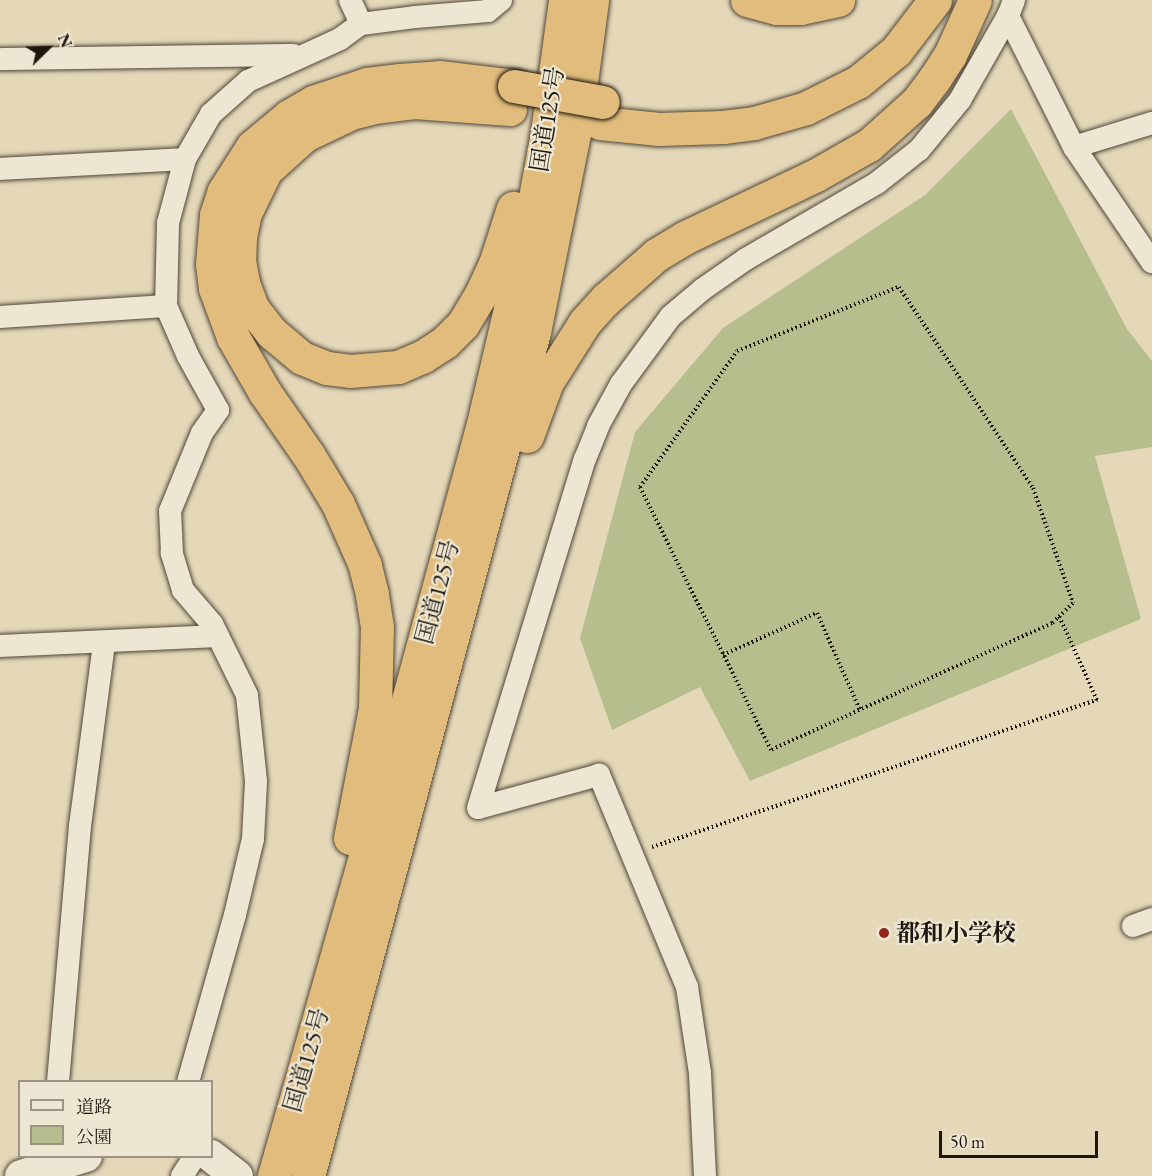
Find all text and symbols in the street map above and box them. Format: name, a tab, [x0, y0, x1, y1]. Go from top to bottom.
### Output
north arrow	[18, 18, 78, 78]
text: N	[53, 31, 77, 51]
street label: 国道125号	[524, 64, 570, 174]
street label: 国道125号	[409, 537, 465, 647]
place label: 都和小学校	[896, 919, 1016, 947]
marker: 都和小学校	[877, 926, 891, 940]
street label: 国道125号	[277, 1005, 335, 1115]
legend	[18, 1080, 213, 1158]
text: 道路	[76, 1095, 112, 1118]
scale bar	[942, 1119, 1101, 1157]
text: 公園	[76, 1125, 112, 1148]
text: 50 m	[950, 1130, 985, 1153]

